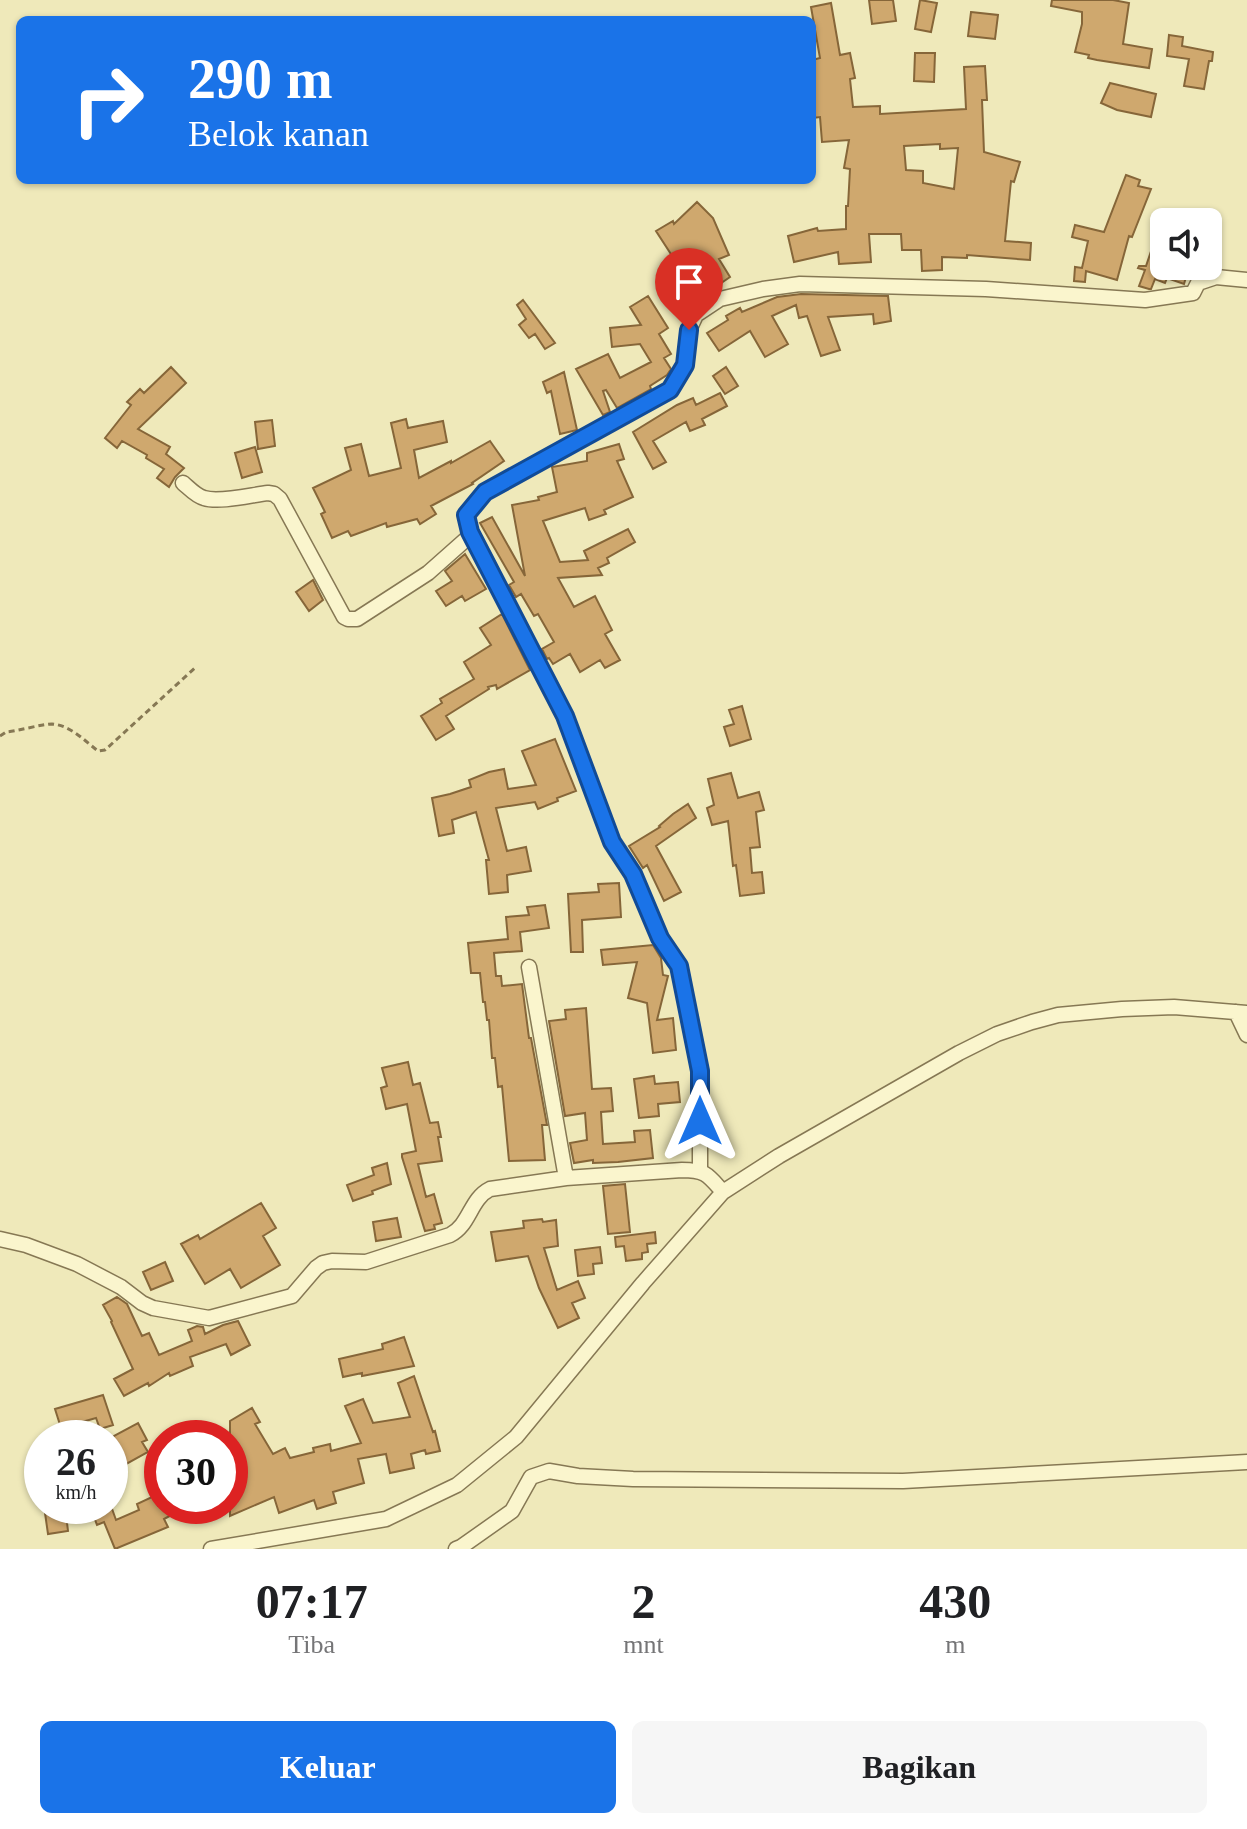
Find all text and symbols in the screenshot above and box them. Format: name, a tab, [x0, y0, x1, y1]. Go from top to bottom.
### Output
icon: right	[56, 48, 160, 152]
text: 290 m	[188, 48, 333, 110]
text: Belok kanan	[188, 114, 369, 154]
map controls	[1150, 208, 1222, 280]
button: sound	[1150, 208, 1222, 280]
pin	[655, 248, 723, 330]
icon: arrive	[667, 260, 711, 304]
position arrow	[658, 1079, 742, 1163]
speed limit sign: 30	[144, 1420, 248, 1524]
text: 26	[56, 1439, 96, 1484]
text: km/h	[55, 1481, 97, 1503]
text: 07:17	[256, 1575, 368, 1628]
text: 2	[631, 1575, 655, 1628]
text: 430	[919, 1575, 991, 1628]
text: Tiba	[288, 1630, 335, 1659]
text: mnt	[623, 1630, 664, 1659]
text: m	[945, 1630, 965, 1659]
button: Keluar	[40, 1721, 616, 1813]
button: Bagikan	[632, 1721, 1207, 1813]

